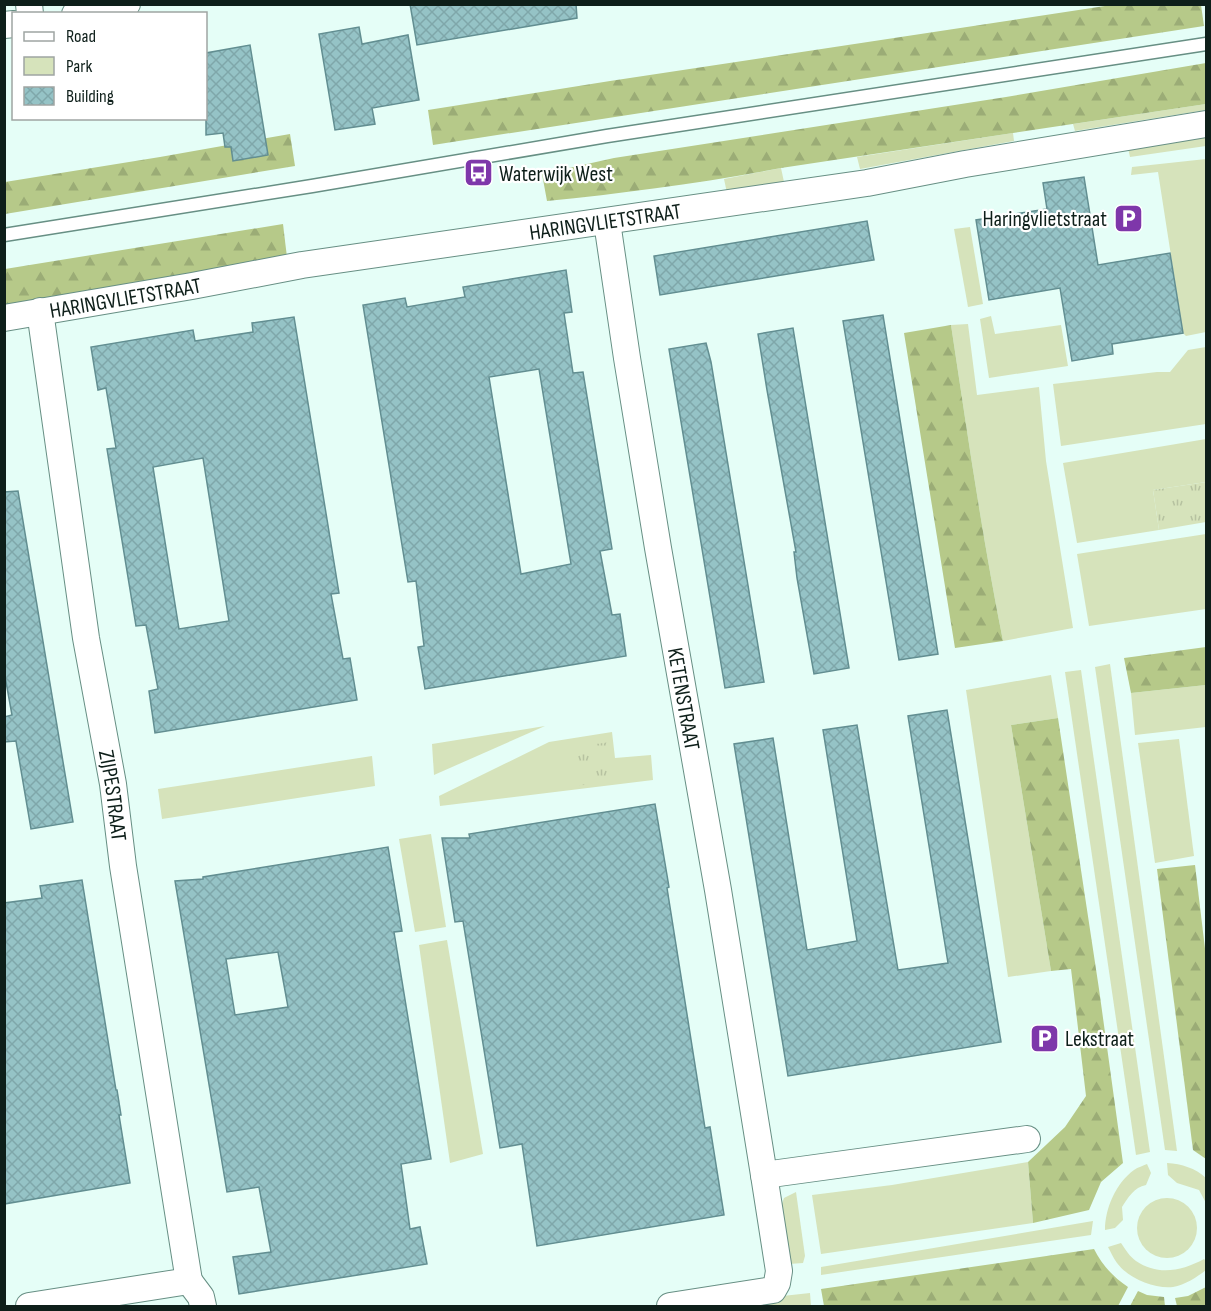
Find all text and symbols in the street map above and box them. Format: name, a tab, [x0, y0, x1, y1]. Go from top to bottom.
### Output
legend	[12, 12, 207, 120]
text: Road	[66, 26, 96, 47]
text: Park	[66, 56, 92, 77]
text: Building	[66, 86, 114, 107]
bus stop icon: Waterwijk West	[462, 157, 494, 189]
place label: Waterwijk West	[499, 161, 613, 188]
street label: HARINGVLIETSTRAAT	[528, 198, 683, 247]
parking icon: Haringvlietstraat	[1112, 202, 1144, 234]
place label: Haringvlietstraat	[982, 206, 1107, 233]
street label: HARINGVLIETSTRAAT	[48, 273, 204, 325]
street label: KETENSTRAAT	[661, 646, 705, 752]
street label: ZIJPESTRAAT	[92, 748, 132, 843]
parking icon: Lekstraat	[1028, 1022, 1060, 1054]
place label: Lekstraat	[1065, 1026, 1134, 1053]

